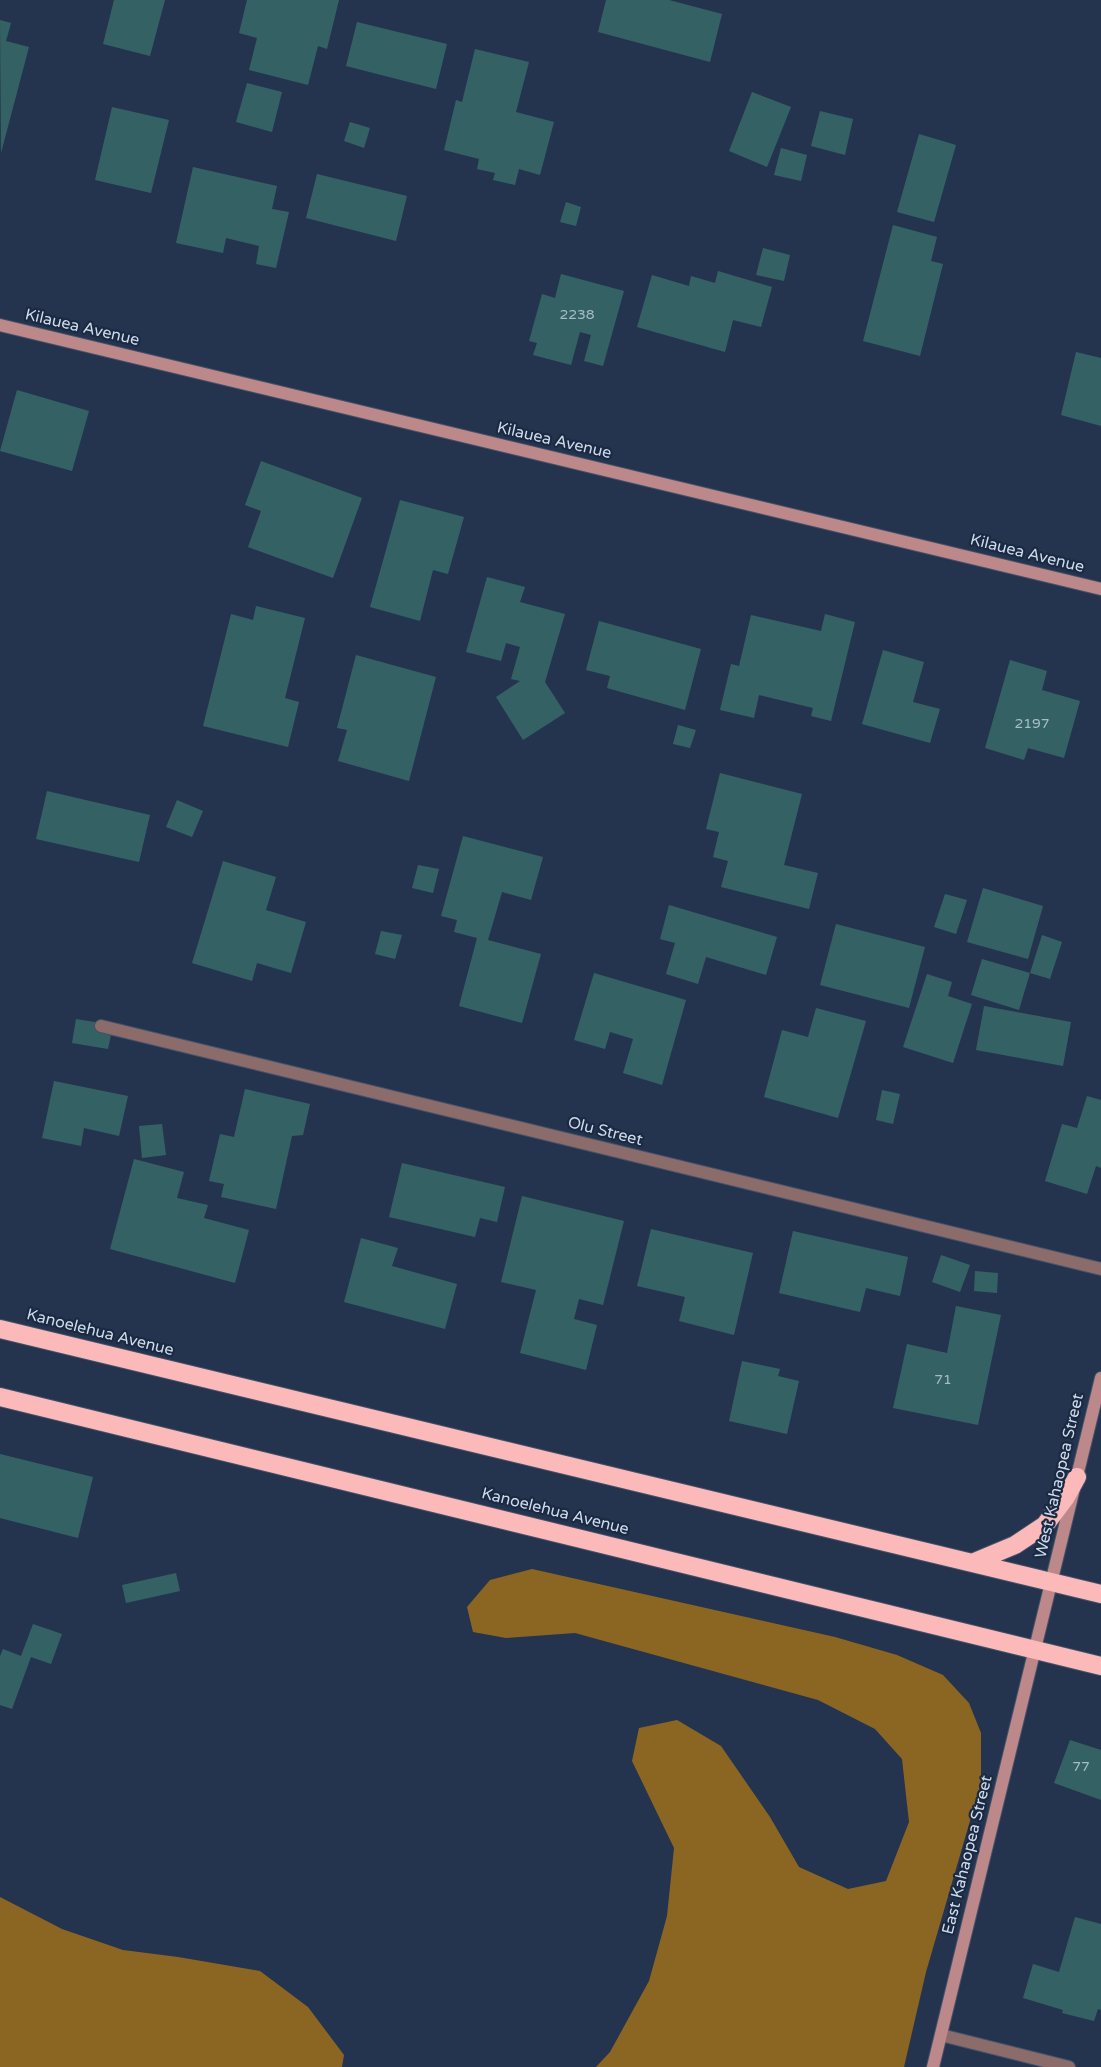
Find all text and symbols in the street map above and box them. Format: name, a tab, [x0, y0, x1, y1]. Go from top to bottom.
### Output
street label: Kilauea Avenue	[23, 306, 141, 350]
house number: 2238	[559, 307, 595, 323]
street label: Kilauea Avenue	[495, 419, 613, 463]
street label: Kilauea Avenue	[968, 531, 1086, 577]
house number: 2197	[1014, 716, 1050, 732]
street label: Olu Street	[566, 1113, 644, 1151]
street label: Kanoelehua Avenue	[24, 1305, 176, 1361]
house number: 71	[934, 1372, 952, 1388]
street label: West Kahaopea Street	[1032, 1392, 1088, 1560]
street label: Kanoelehua Avenue	[479, 1484, 631, 1540]
house number: 77	[1072, 1759, 1090, 1775]
street label: East Kahaopea Street	[939, 1774, 997, 1936]

